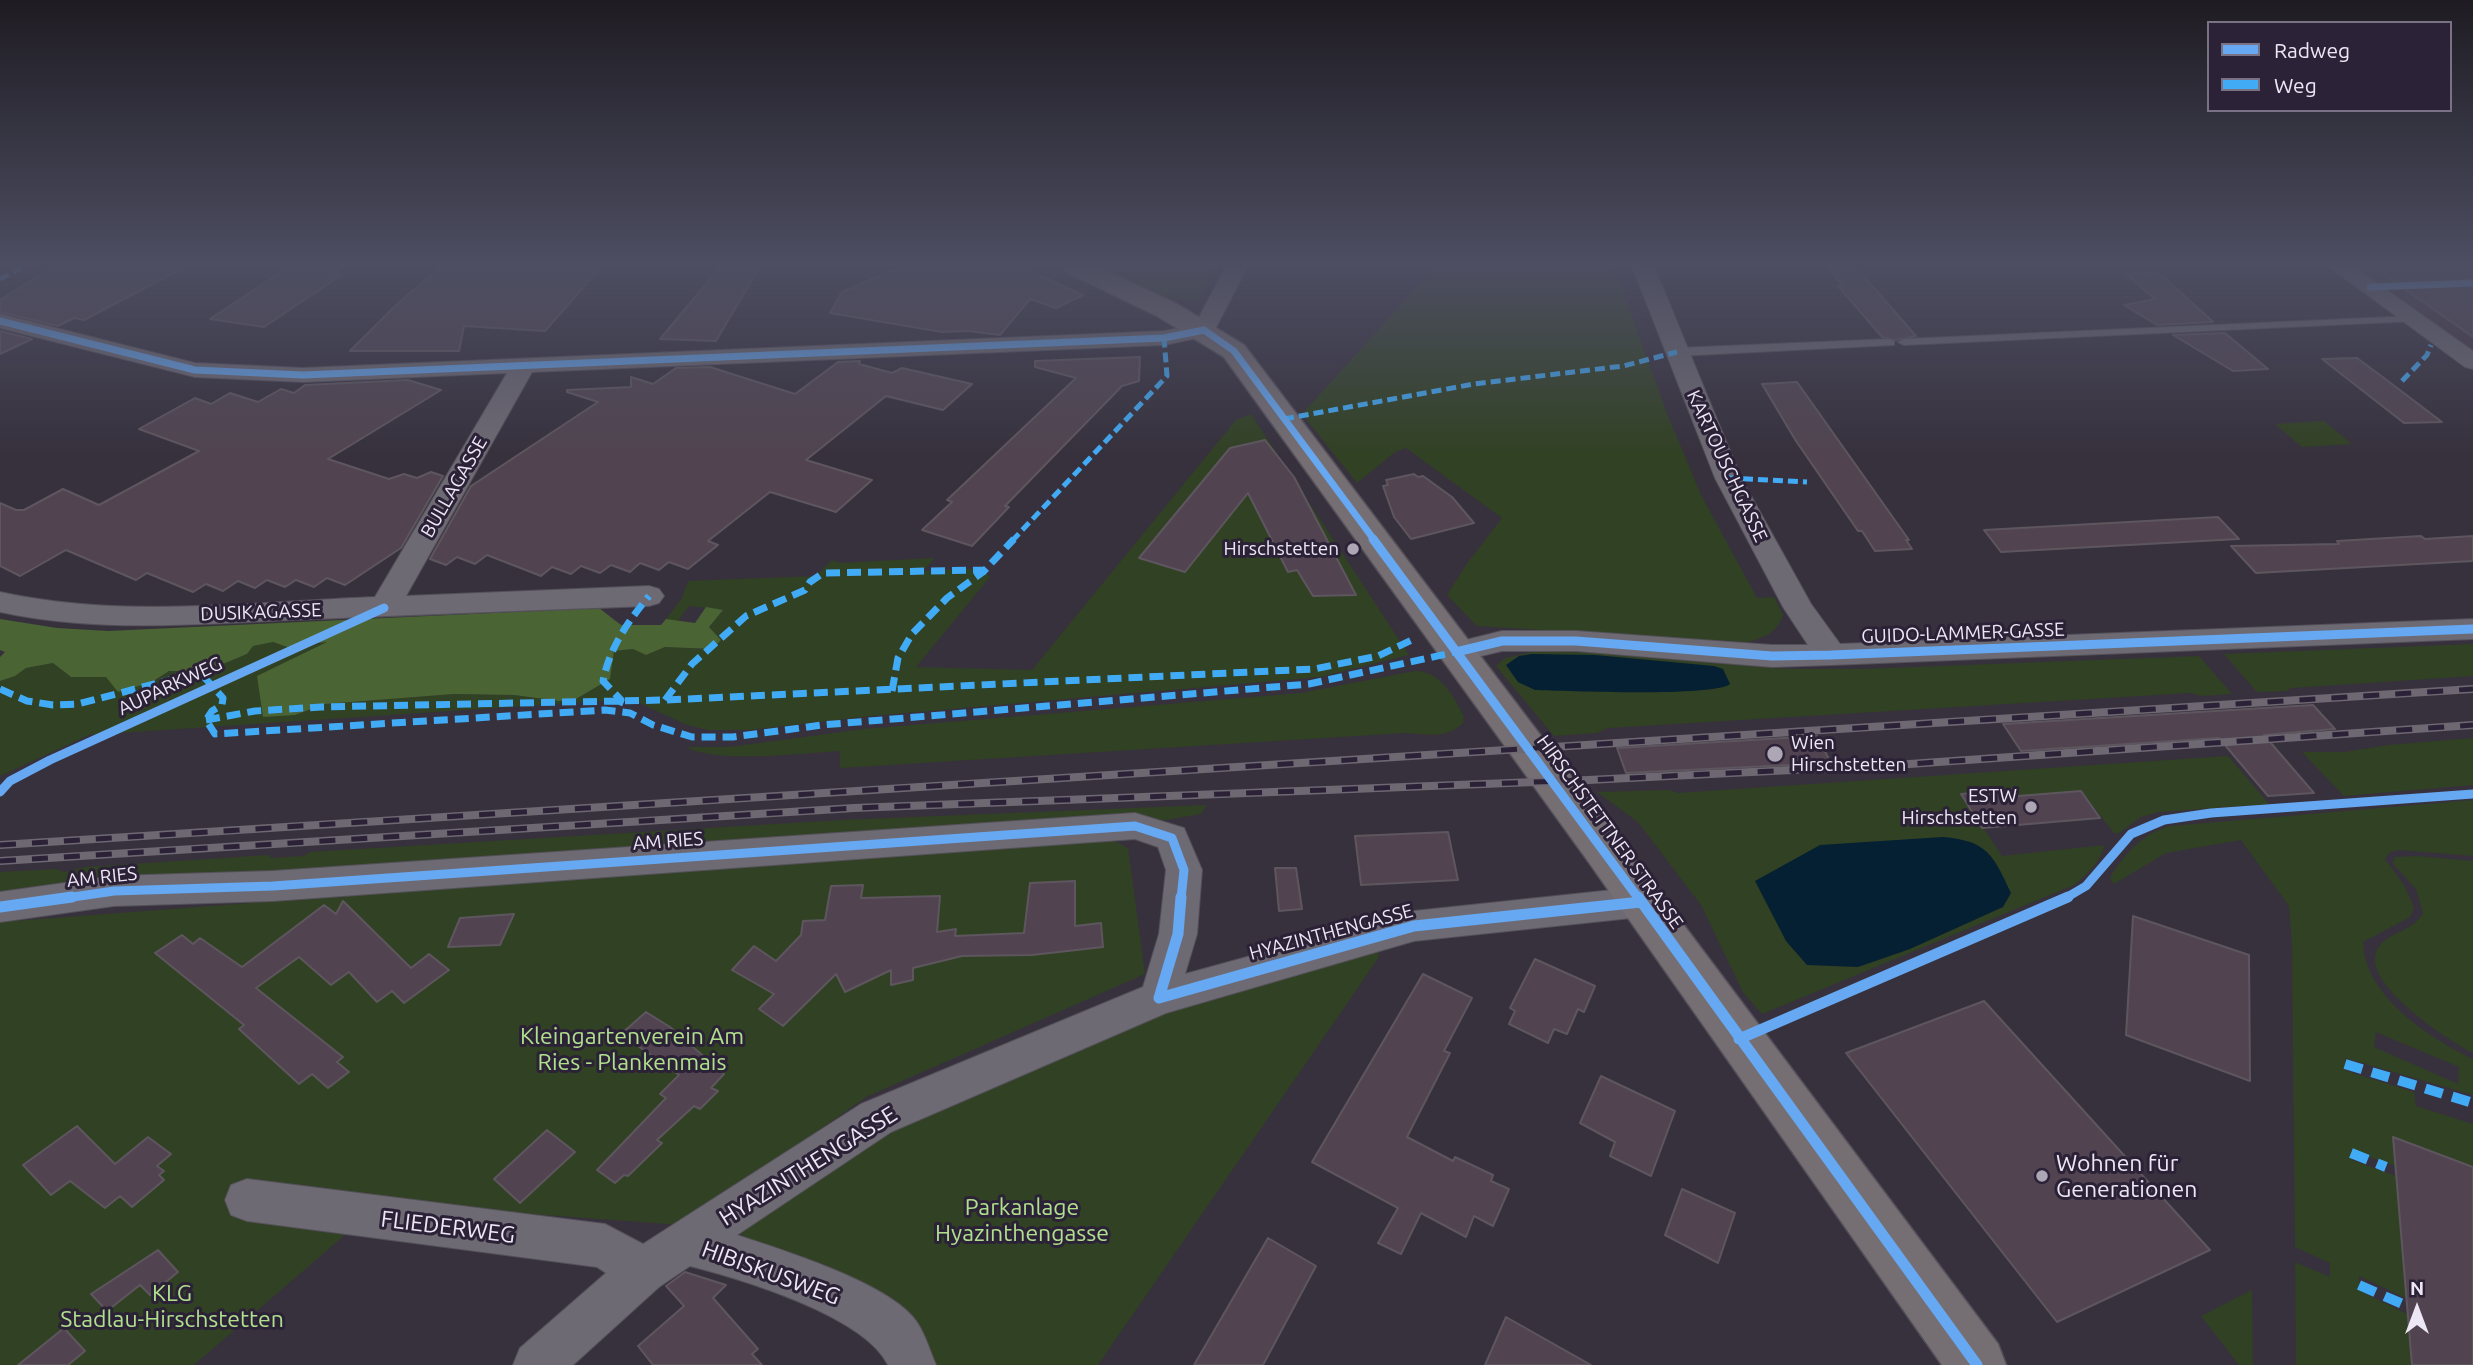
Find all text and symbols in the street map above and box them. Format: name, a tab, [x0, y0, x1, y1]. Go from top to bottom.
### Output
legend	[2207, 21, 2452, 112]
text: Radweg	[2274, 38, 2350, 62]
text: Weg	[2274, 73, 2317, 97]
street label: KARTOUSCHGASSE	[1682, 386, 1772, 546]
street label: BULLAGASSE	[416, 432, 492, 542]
place label: Hirschstetten	[1224, 538, 1339, 560]
marker: Hirschstetten	[1345, 541, 1361, 557]
street label: DUSIKAGASSE	[200, 598, 322, 626]
street label: GUIDO-LAMMER-GASSE	[1861, 618, 2065, 648]
street label: AUPARKWEG	[114, 652, 226, 720]
street label: HIRSCHSTETTNER STRASSE	[1532, 731, 1688, 933]
place label: Wien Hirschstetten	[1791, 732, 1906, 776]
marker: Wien Hirschstetten	[1765, 744, 1785, 764]
place label: ESTW Hirschstetten	[1902, 785, 2017, 829]
marker: ESTW Hirschstetten	[2023, 799, 2039, 815]
street label: AM RIES	[632, 827, 704, 855]
street label: AM RIES	[66, 862, 138, 892]
street label: HYAZINTHENGASSE	[1247, 899, 1415, 965]
park label: Kleingartenverein Am Ries - Plankenmais	[520, 1022, 744, 1076]
street label: HYAZINTHENGASSE	[714, 1100, 902, 1232]
place label: Wohnen für Generationen	[2056, 1149, 2197, 1203]
marker: Wohnen für Generationen	[2034, 1168, 2050, 1184]
park label: Parkanlage Hyazinthengasse	[935, 1193, 1109, 1247]
street label: FLIEDERWEG	[379, 1205, 517, 1249]
street label: HIBISKUSWEG	[698, 1235, 844, 1311]
north arrow	[2382, 1274, 2452, 1344]
text: N	[2410, 1277, 2424, 1299]
park label: KLG Stadlau-Hirschstetten	[60, 1279, 284, 1333]

